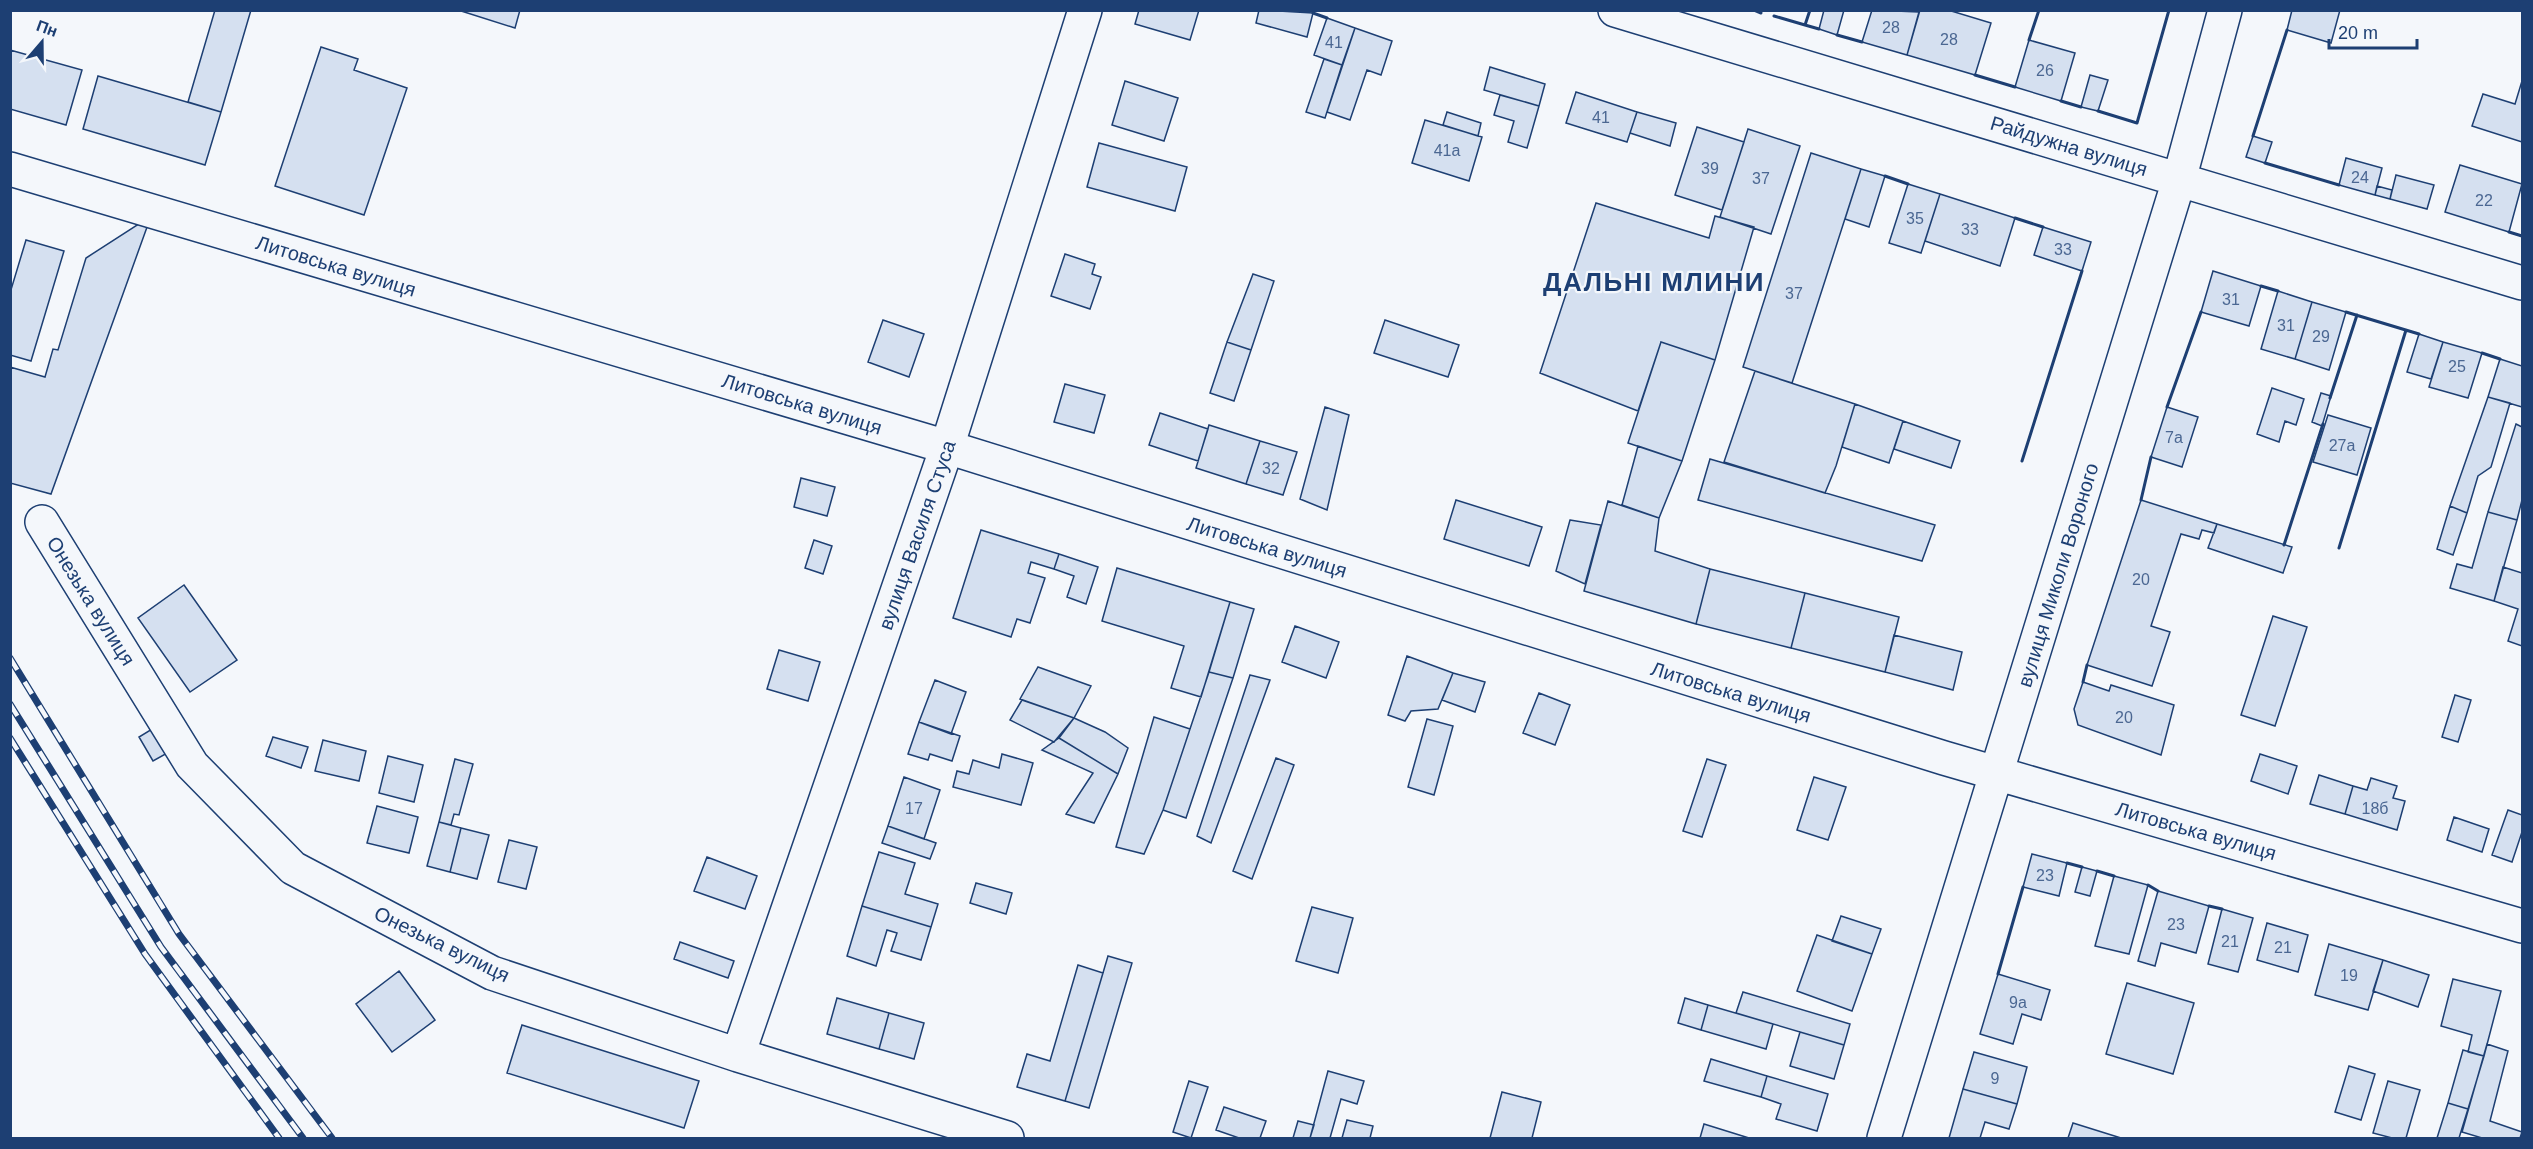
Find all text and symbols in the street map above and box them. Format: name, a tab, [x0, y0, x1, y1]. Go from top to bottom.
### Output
north arrow	[12, 12, 72, 72]
scale bar	[2329, 12, 2418, 50]
text: Пн	[34, 17, 60, 40]
house number: 28	[1882, 19, 1900, 36]
text: 20 m	[2338, 23, 2378, 43]
house number: 28	[1940, 31, 1958, 48]
house number: 41	[1325, 34, 1343, 51]
house number: 26	[2036, 62, 2054, 79]
house number: 41	[1592, 109, 1610, 126]
street label: Райдужна вулиця	[1988, 112, 2150, 180]
house number: 41а	[1434, 142, 1460, 159]
house number: 39	[1701, 160, 1719, 177]
house number: 24	[2351, 169, 2369, 186]
house number: 37	[1752, 170, 1770, 187]
house number: 22	[2475, 192, 2493, 209]
house number: 35	[1906, 210, 1924, 227]
house number: 33	[1961, 221, 1979, 238]
street label: Литовська вулиця	[253, 231, 419, 301]
house number: 33	[2054, 241, 2072, 258]
district label: ДАЛЬНІ МЛИНИ	[1543, 267, 1765, 297]
house number: 37	[1785, 285, 1803, 302]
house number: 31	[2222, 291, 2240, 308]
house number: 31	[2277, 317, 2295, 334]
house number: 29	[2312, 328, 2330, 345]
house number: 25	[2448, 358, 2466, 375]
street label: Литовська вулиця	[719, 369, 885, 439]
house number: 7а	[2165, 429, 2183, 446]
street label: вулиця Василя Стуса	[874, 437, 960, 633]
house number: 27а	[2329, 437, 2355, 454]
house number: 32	[1262, 460, 1280, 477]
street label: вулиця Миколи Вороного	[2013, 460, 2103, 690]
street label: Литовська вулиця	[1184, 512, 1350, 582]
street label: Онезька вулиця	[43, 533, 139, 669]
house number: 20	[2132, 571, 2150, 588]
street label: Литовська вулиця	[1648, 657, 1814, 727]
house number: 20	[2115, 709, 2133, 726]
street label: Литовська вулиця	[2113, 798, 2279, 864]
house number: 17	[905, 800, 923, 817]
house number: 18б	[2362, 800, 2388, 817]
house number: 23	[2036, 867, 2054, 884]
street label: Онезька вулиця	[371, 902, 513, 986]
house number: 23	[2167, 916, 2185, 933]
house number: 21	[2221, 933, 2239, 950]
house number: 21	[2274, 939, 2292, 956]
house number: 19	[2340, 967, 2358, 984]
house number: 9а	[2009, 994, 2027, 1011]
house number: 9	[1991, 1070, 2000, 1087]

